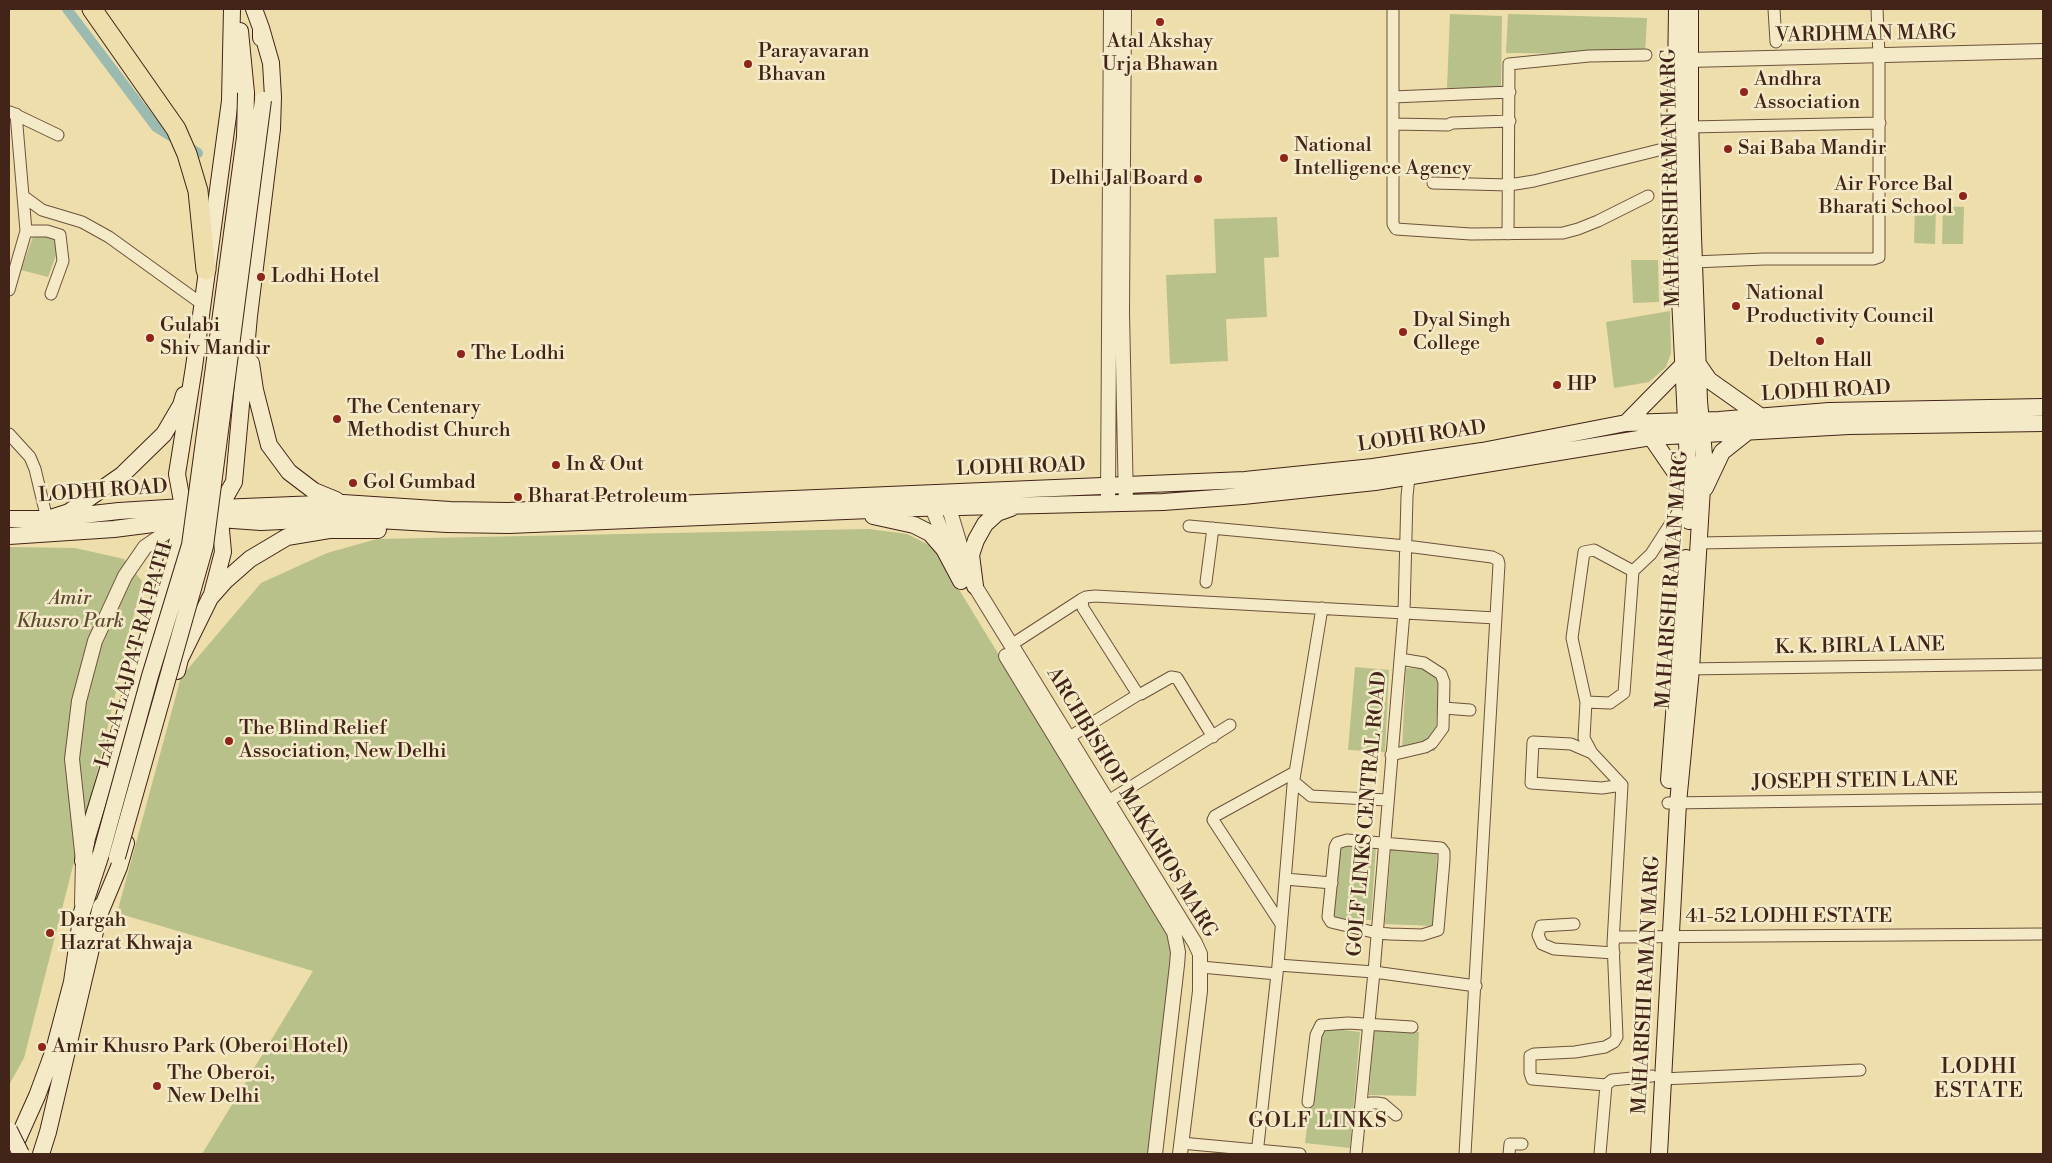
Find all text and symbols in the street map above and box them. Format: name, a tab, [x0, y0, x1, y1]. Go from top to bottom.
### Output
marker: Atal Akshay Urja Bhawan	[1154, 16, 1166, 28]
street label: VARDHMAN MARG	[1775, 21, 1957, 49]
place label: Atal Akshay Urja Bhawan	[1102, 30, 1218, 77]
place label: Parayavaran Bhavan	[758, 40, 869, 87]
street label: MAHARISHI RAMAN MARG	[1658, 48, 1686, 308]
marker: Parayavaran Bhavan	[742, 58, 754, 70]
place label: Andhra Association	[1754, 68, 1860, 115]
marker: Andhra Association	[1738, 86, 1750, 98]
place label: National Intelligence Agency	[1294, 134, 1472, 181]
place label: Sai Baba Mandir	[1738, 137, 1886, 161]
marker: Sai Baba Mandir	[1722, 143, 1734, 155]
marker: National Intelligence Agency	[1278, 152, 1290, 164]
place label: Delhi Jal Board	[1050, 167, 1188, 191]
marker: Delhi Jal Board	[1192, 173, 1204, 185]
place label: Air Force Bal Bharati School	[1819, 173, 1953, 220]
marker: Air Force Bal Bharati School	[1957, 190, 1969, 202]
place label: Lodhi Hotel	[271, 265, 380, 289]
marker: Lodhi Hotel	[255, 271, 267, 283]
place label: National Productivity Council	[1746, 282, 1934, 329]
marker: National Productivity Council	[1730, 300, 1742, 312]
place label: Dyal Singh College	[1413, 309, 1511, 356]
place label: Gulabi Shiv Mandir	[160, 314, 270, 361]
marker: Dyal Singh College	[1397, 326, 1409, 338]
marker: Gulabi Shiv Mandir	[144, 332, 156, 344]
marker: Delton Hall	[1814, 335, 1826, 347]
place label: The Lodhi	[471, 342, 565, 366]
marker: The Lodhi	[455, 348, 467, 360]
place label: Delton Hall	[1768, 349, 1872, 373]
place label: HP	[1567, 373, 1597, 397]
street label: LODHI ROAD	[1761, 377, 1891, 407]
marker: HP	[1551, 379, 1563, 391]
place label: The Centenary Methodist Church	[347, 396, 511, 443]
marker: The Centenary Methodist Church	[331, 413, 343, 425]
street label: LODHI ROAD	[1356, 416, 1488, 458]
street label: MAHARISHI RAMAN MARG	[1652, 450, 1694, 710]
place label: In & Out	[566, 453, 644, 477]
street label: LODHI ROAD	[956, 454, 1086, 482]
marker: In & Out	[550, 459, 562, 471]
place label: Gol Gumbad	[363, 471, 476, 495]
street label: LODHI ROAD	[38, 476, 168, 508]
marker: Gol Gumbad	[347, 477, 359, 489]
place label: Bharat Petroleum	[528, 485, 688, 509]
marker: Bharat Petroleum	[512, 491, 524, 503]
street label: LALA LAJPAT RAI PATH	[91, 539, 179, 771]
park label: Amir Khusro Park	[16, 587, 124, 634]
street label: K. K. BIRLA LANE	[1775, 634, 1945, 660]
street label: ARCHBISHOP MAKARIOS MARG	[1041, 663, 1221, 943]
street label: GOLF LINKS CENTRAL ROAD	[1344, 670, 1392, 958]
place label: The Blind Relief Association, New Delhi	[239, 717, 447, 764]
marker: The Blind Relief Association, New Delhi	[223, 735, 235, 747]
street label: JOSEPH STEIN LANE	[1752, 768, 1958, 796]
street label: MAHARISHI RAMAN MARG	[1628, 855, 1666, 1115]
street label: 41-52 LODHI ESTATE	[1686, 905, 1892, 929]
place label: Dargah Hazrat Khwaja	[60, 909, 193, 956]
marker: Dargah Hazrat Khwaja	[44, 927, 56, 939]
place label: Amir Khusro Park (Oberoi Hotel)	[52, 1035, 349, 1059]
marker: Amir Khusro Park (Oberoi Hotel)	[36, 1041, 48, 1053]
district label: LODHI ESTATE	[1933, 1055, 2025, 1105]
place label: The Oberoi, New Delhi	[167, 1062, 275, 1109]
marker: The Oberoi, New Delhi	[151, 1080, 163, 1092]
district label: GOLF LINKS	[1247, 1109, 1389, 1135]

